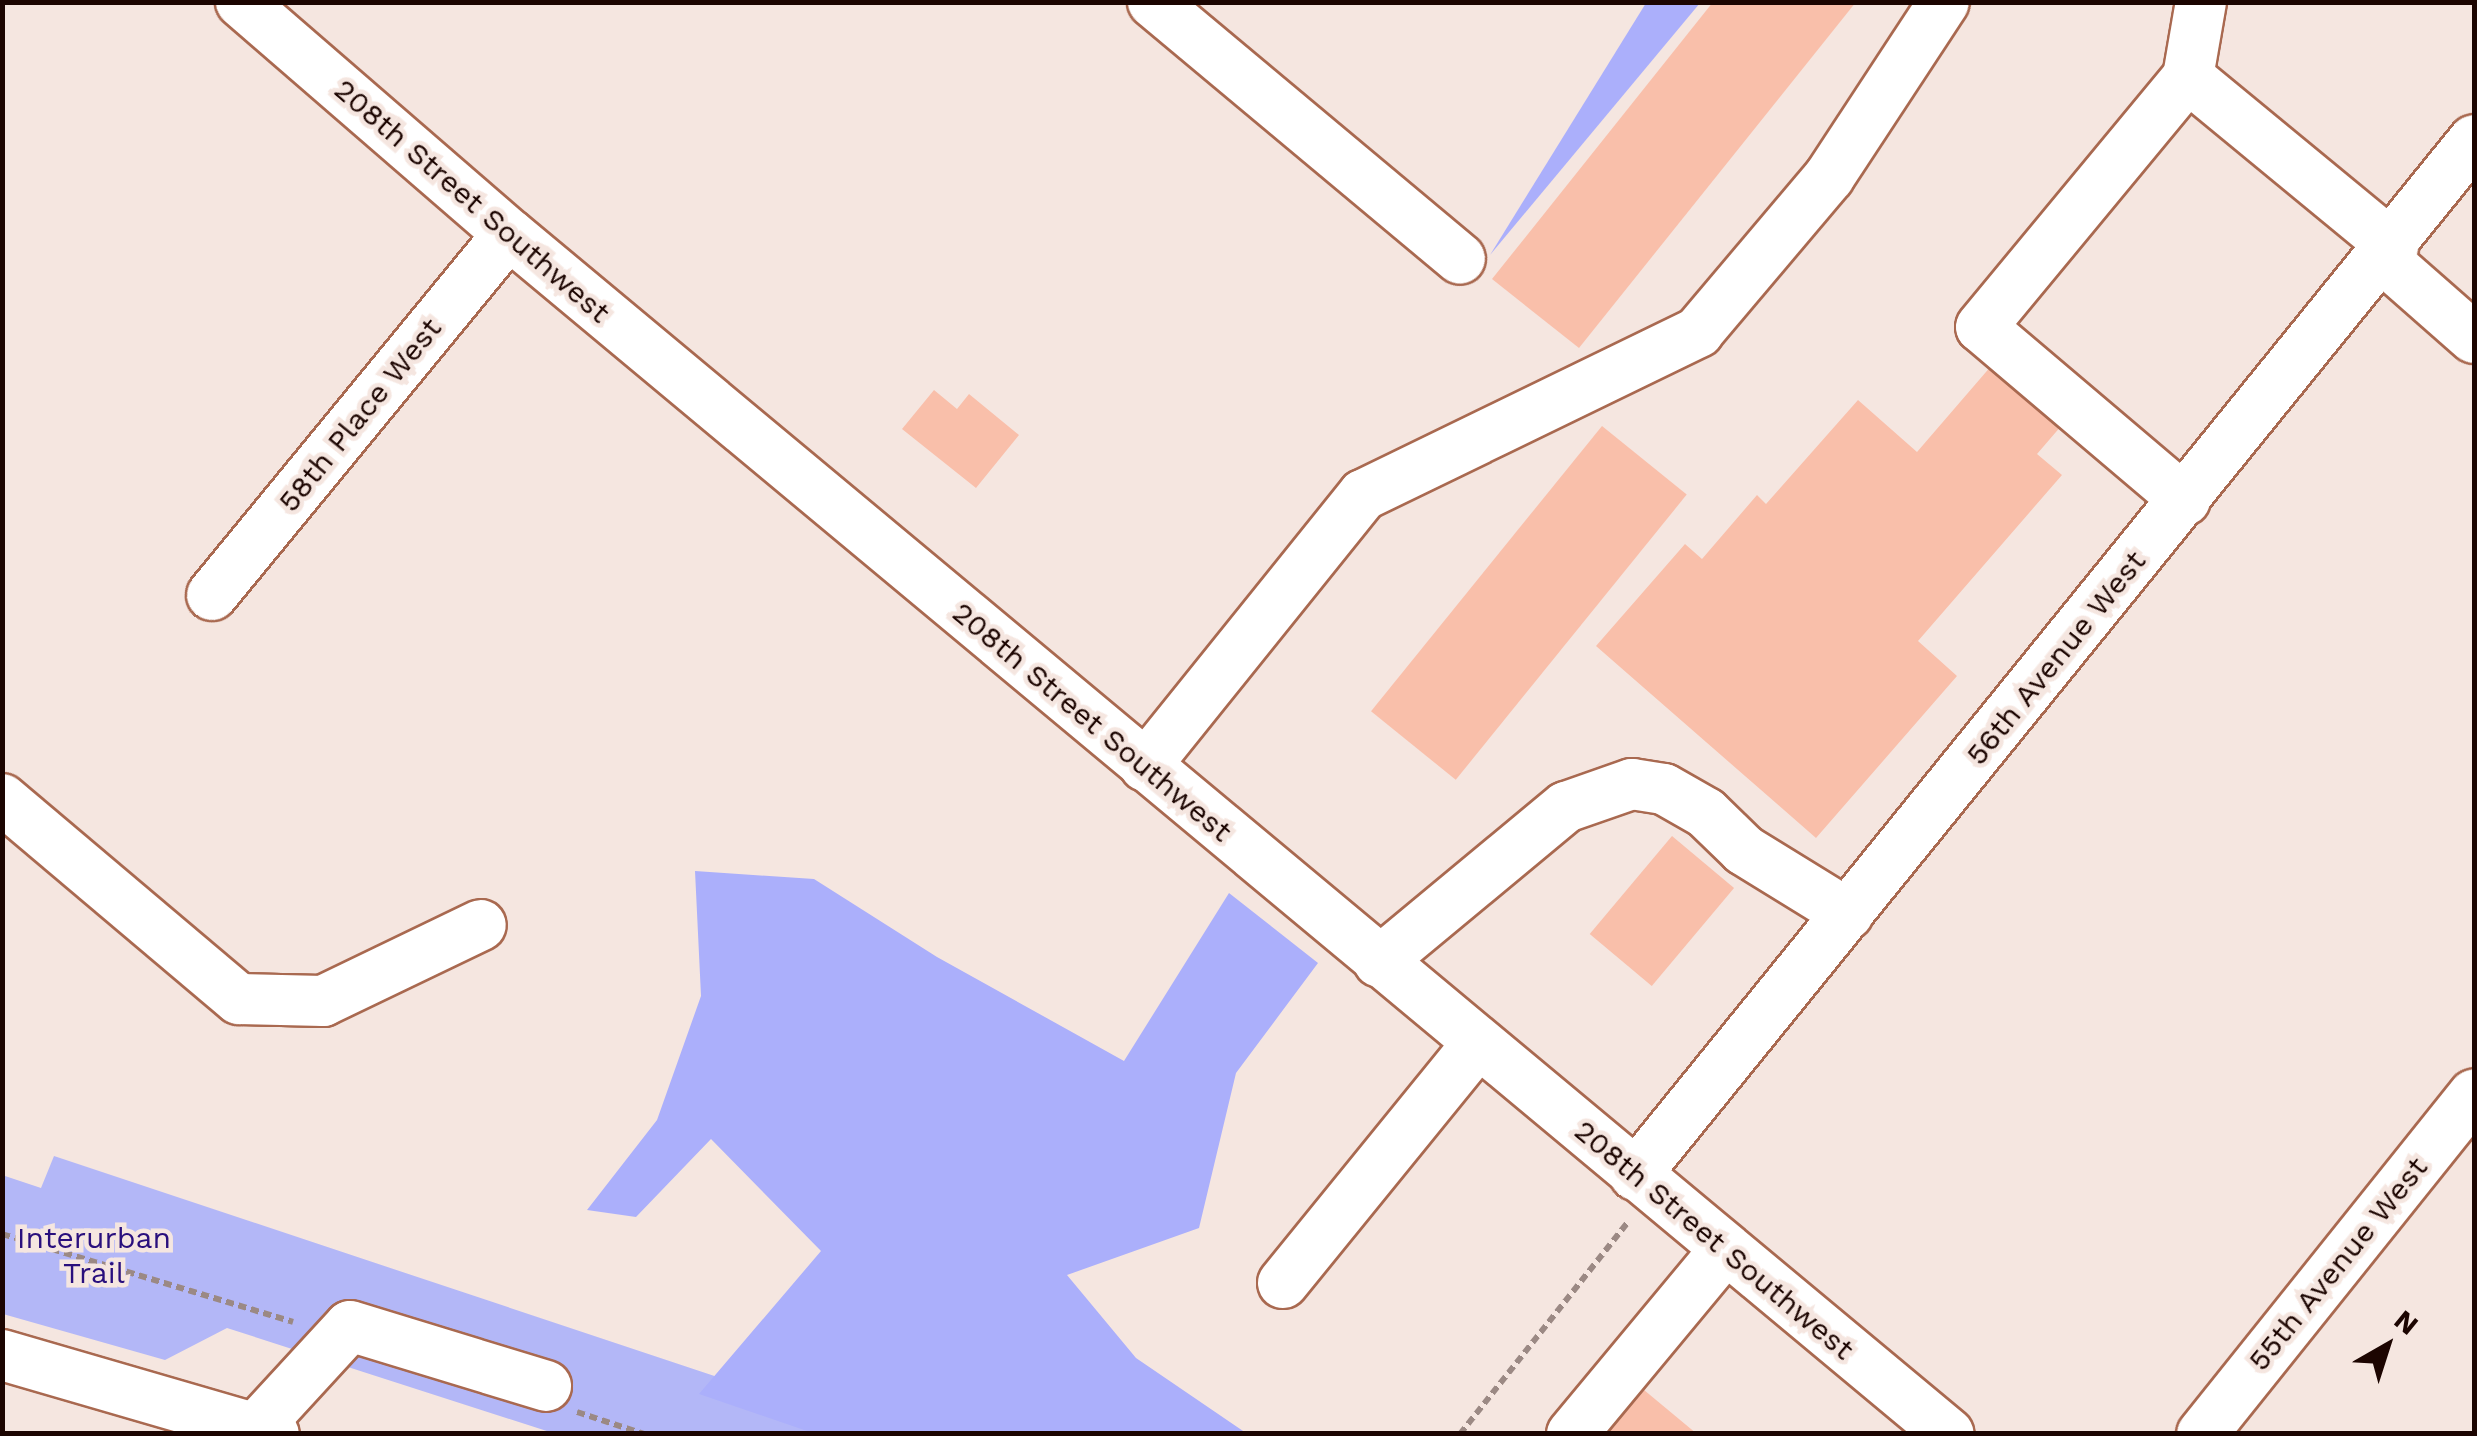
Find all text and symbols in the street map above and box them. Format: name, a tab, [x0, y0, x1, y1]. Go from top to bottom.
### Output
street label: 208th Street Southwest	[327, 71, 617, 331]
street label: 58th Place West	[271, 311, 449, 519]
street label: 56th Avenue West	[1958, 543, 2154, 773]
street label: 208th Street Southwest	[945, 595, 1239, 849]
street label: 208th Street Southwest	[1567, 1113, 1861, 1367]
street label: 55th Avenue West	[2240, 1149, 2436, 1379]
park label: Interurban Trail	[17, 1220, 171, 1290]
north arrow	[2337, 1296, 2437, 1396]
text: N	[2388, 1303, 2425, 1342]

